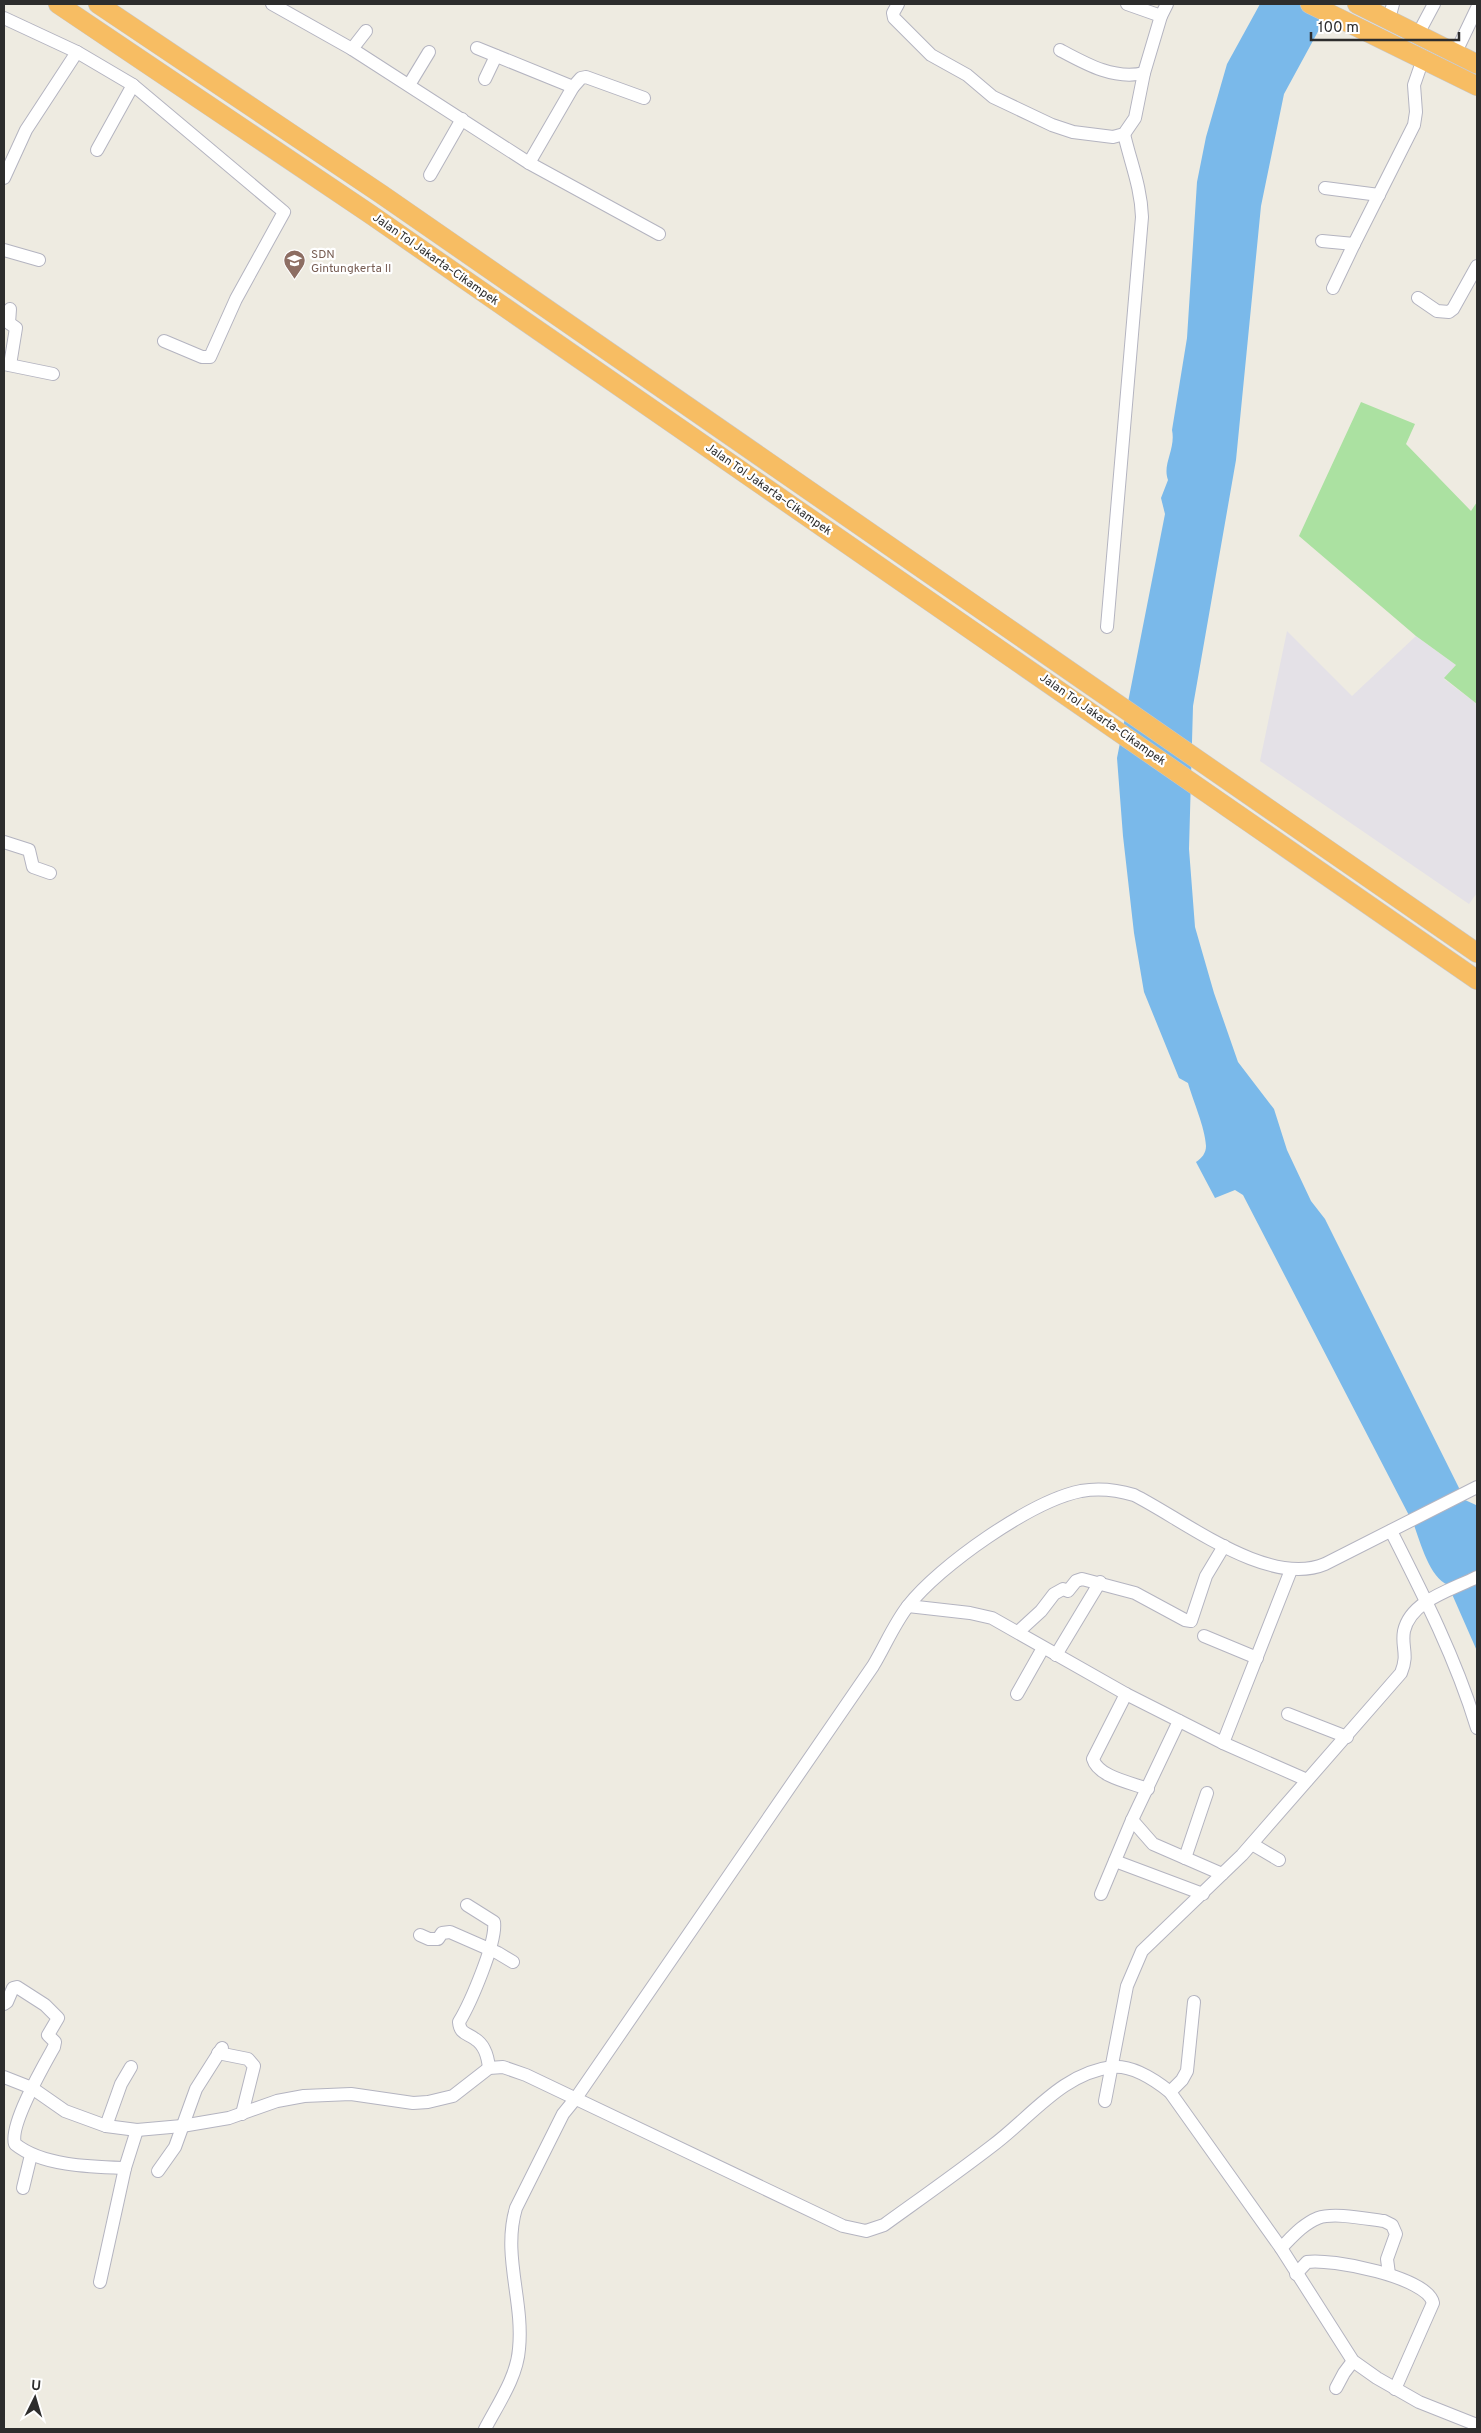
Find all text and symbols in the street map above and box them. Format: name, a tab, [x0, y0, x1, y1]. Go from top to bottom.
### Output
scale bar	[1311, 10, 1458, 42]
text: 100 m	[1318, 19, 1359, 38]
street label: Jalan Tol Jakarta–Cikampek	[369, 210, 502, 310]
place label: SDN Gintungkerta II	[311, 247, 391, 277]
school or university icon: SDN Gintungkerta II	[283, 249, 307, 280]
street label: Jalan Tol Jakarta–Cikampek	[702, 440, 835, 540]
street label: Jalan Tol Jakarta–Cikampek	[1036, 670, 1169, 770]
north arrow	[10, 2373, 60, 2423]
text: U	[30, 2378, 42, 2395]

